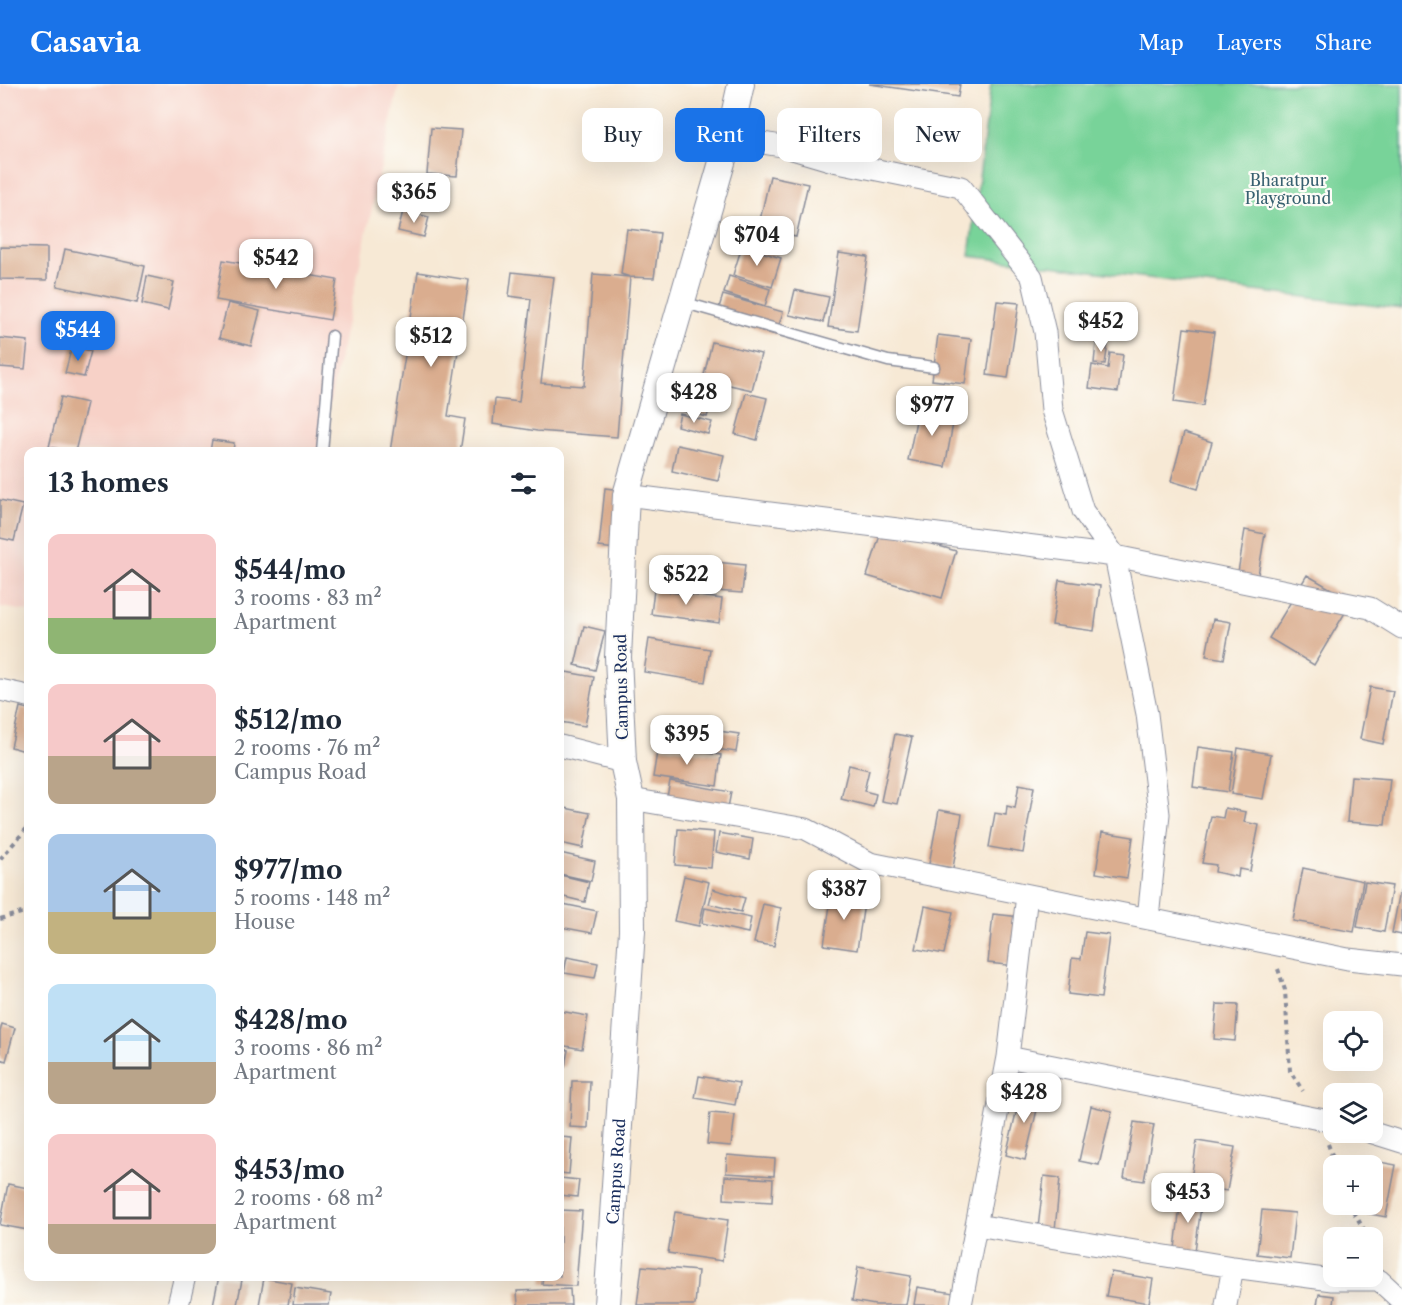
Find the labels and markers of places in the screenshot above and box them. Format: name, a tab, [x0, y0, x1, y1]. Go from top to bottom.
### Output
pin: $365	[378, 173, 450, 224]
pin: $704	[721, 216, 793, 267]
pin: $542	[240, 239, 312, 290]
pin: $452	[1065, 302, 1137, 353]
pin: $544	[42, 311, 114, 362]
pin: $512	[395, 317, 467, 368]
pin: $428	[658, 373, 730, 424]
pin: $977	[896, 386, 968, 437]
pin: $522	[650, 555, 722, 606]
pin: $395	[651, 715, 723, 766]
pin: $387	[808, 870, 880, 921]
pin: $428	[988, 1073, 1060, 1124]
pin: $453	[1152, 1173, 1224, 1224]

